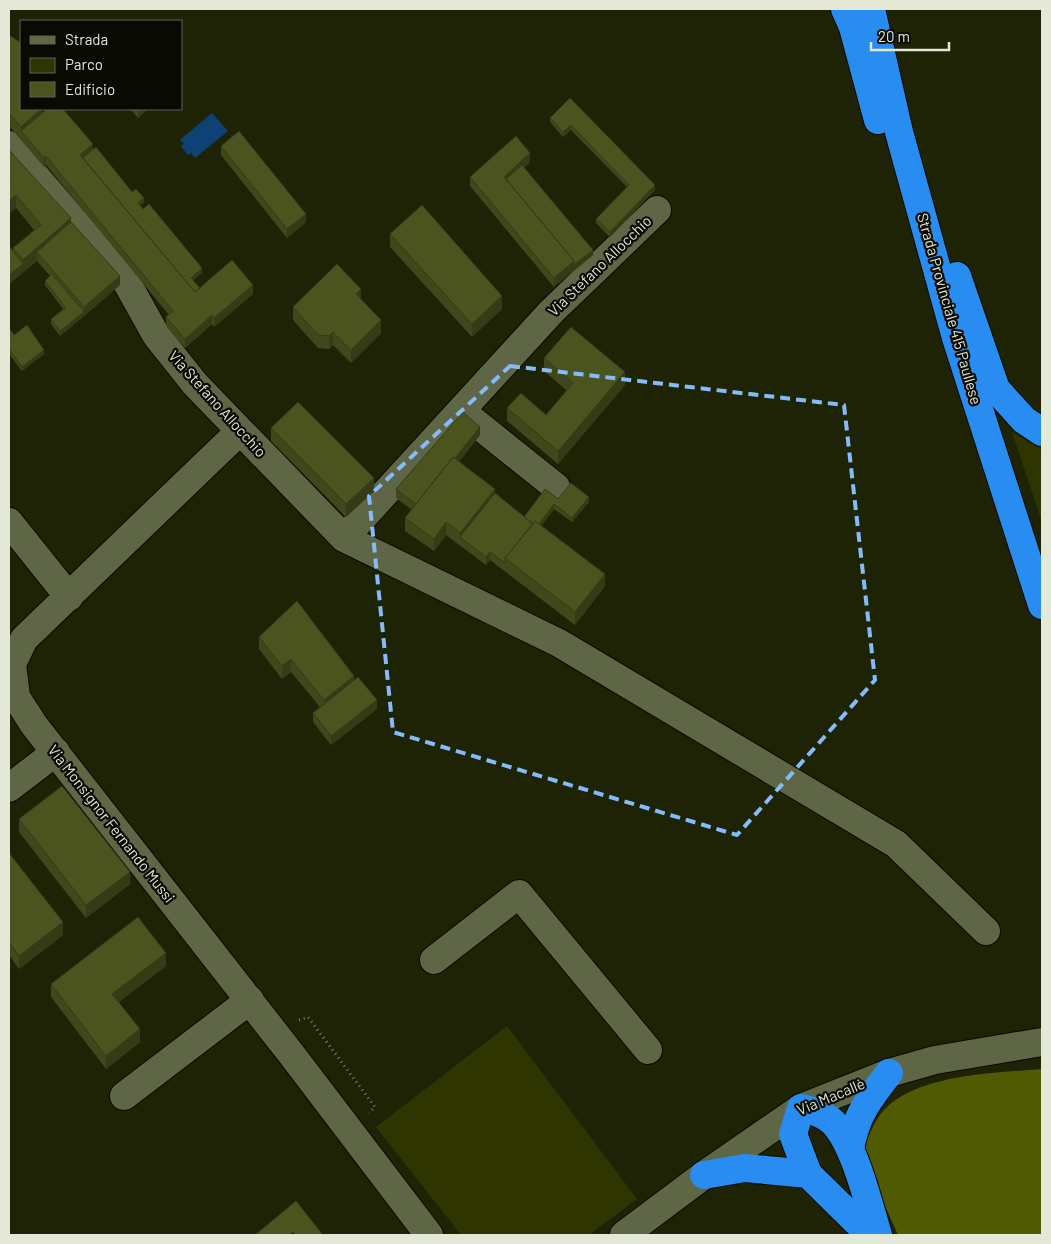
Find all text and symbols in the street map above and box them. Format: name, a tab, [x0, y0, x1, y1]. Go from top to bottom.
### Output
legend	[20, 20, 182, 110]
scale bar	[871, 20, 948, 52]
text: 20 m	[878, 27, 910, 45]
text: Strada	[65, 30, 108, 48]
text: Parco	[65, 55, 103, 73]
text: Edificio	[65, 80, 115, 98]
street label: Via Stefano Allocchio	[544, 211, 655, 319]
street label: Strada Provinciale 415 Paullese	[914, 211, 986, 407]
street label: Via Stefano Allocchio	[165, 346, 270, 460]
street label: Via Monsignor Fernando Mussi	[45, 741, 179, 906]
street label: Via Macallè	[794, 1074, 867, 1118]

